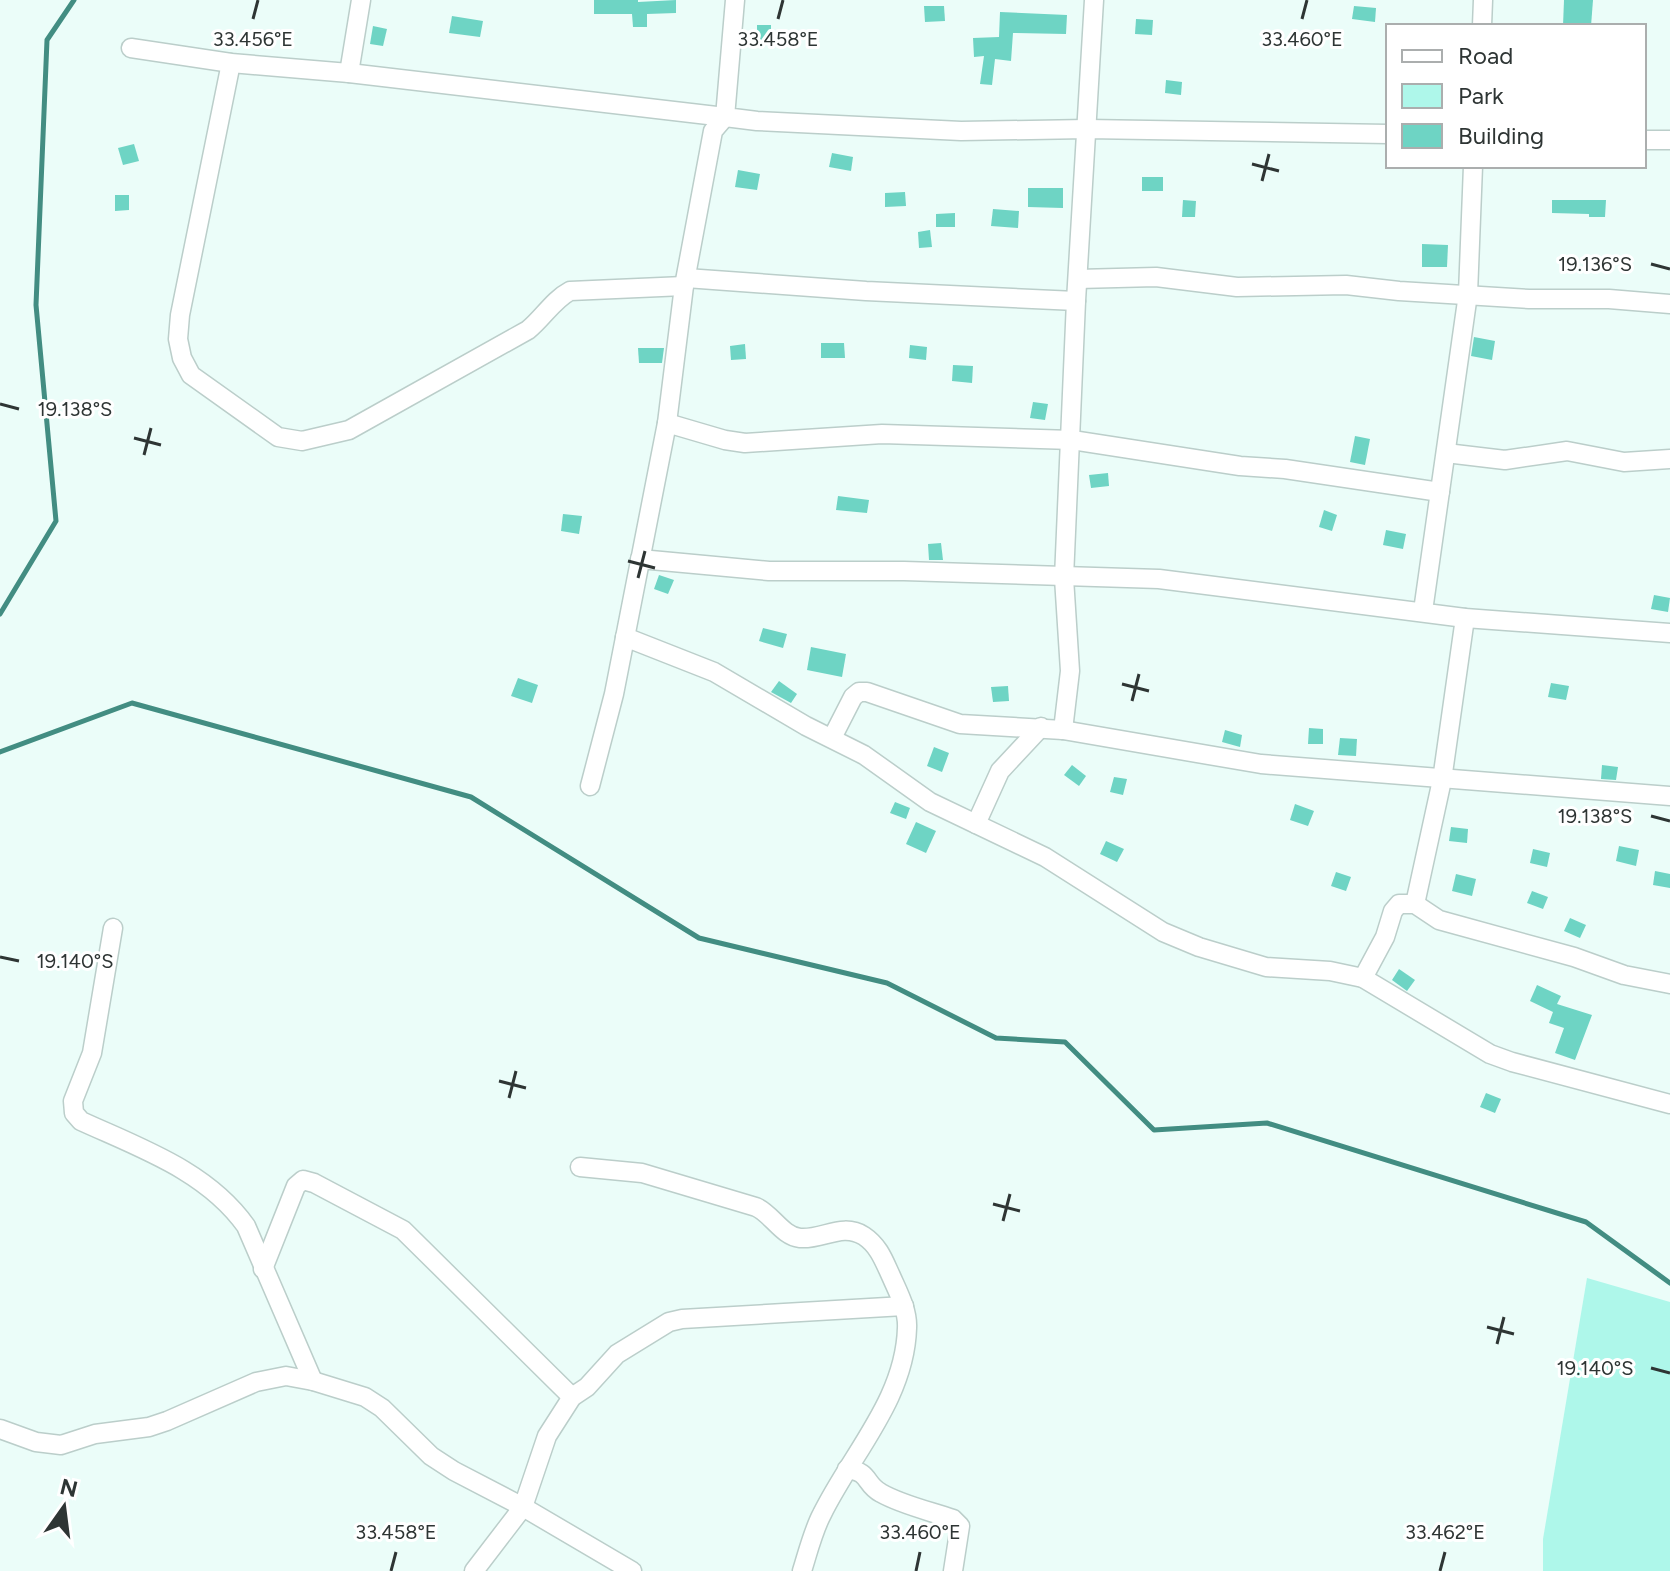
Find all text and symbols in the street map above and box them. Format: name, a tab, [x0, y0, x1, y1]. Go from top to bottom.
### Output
legend	[1386, 24, 1646, 168]
text: 33.456°E	[213, 27, 293, 51]
text: 33.458°E	[737, 27, 819, 51]
text: 33.460°E	[1261, 27, 1343, 51]
text: Road	[1458, 41, 1513, 70]
text: Park	[1458, 81, 1504, 110]
text: Building	[1458, 121, 1544, 150]
text: 19.136°S	[1558, 252, 1632, 276]
text: 19.138°S	[38, 397, 112, 421]
text: 19.138°S	[1558, 804, 1632, 828]
text: 19.140°S	[37, 949, 113, 973]
text: 19.140°S	[1557, 1356, 1633, 1380]
north arrow	[24, 1467, 104, 1547]
text: N	[57, 1473, 80, 1503]
text: 33.458°E	[355, 1520, 437, 1544]
text: 33.460°E	[879, 1520, 961, 1544]
text: 33.462°E	[1405, 1520, 1485, 1544]

